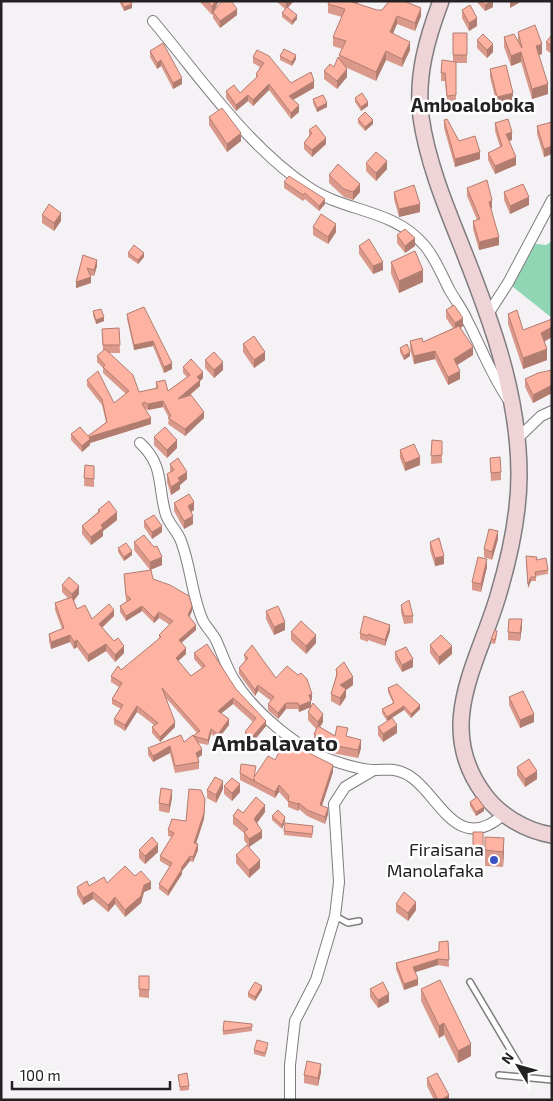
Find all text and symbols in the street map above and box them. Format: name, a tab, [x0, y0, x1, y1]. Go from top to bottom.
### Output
district label: Amboaloboka	[411, 93, 535, 116]
district label: Ambalavato	[212, 729, 338, 755]
place label: Firaisana Manolafaka	[387, 838, 484, 881]
marker: Firaisana Manolafaka	[488, 854, 500, 866]
north arrow	[493, 1041, 543, 1091]
text: N	[497, 1049, 517, 1067]
scale bar	[12, 1058, 170, 1090]
text: 100 m	[20, 1066, 61, 1084]

